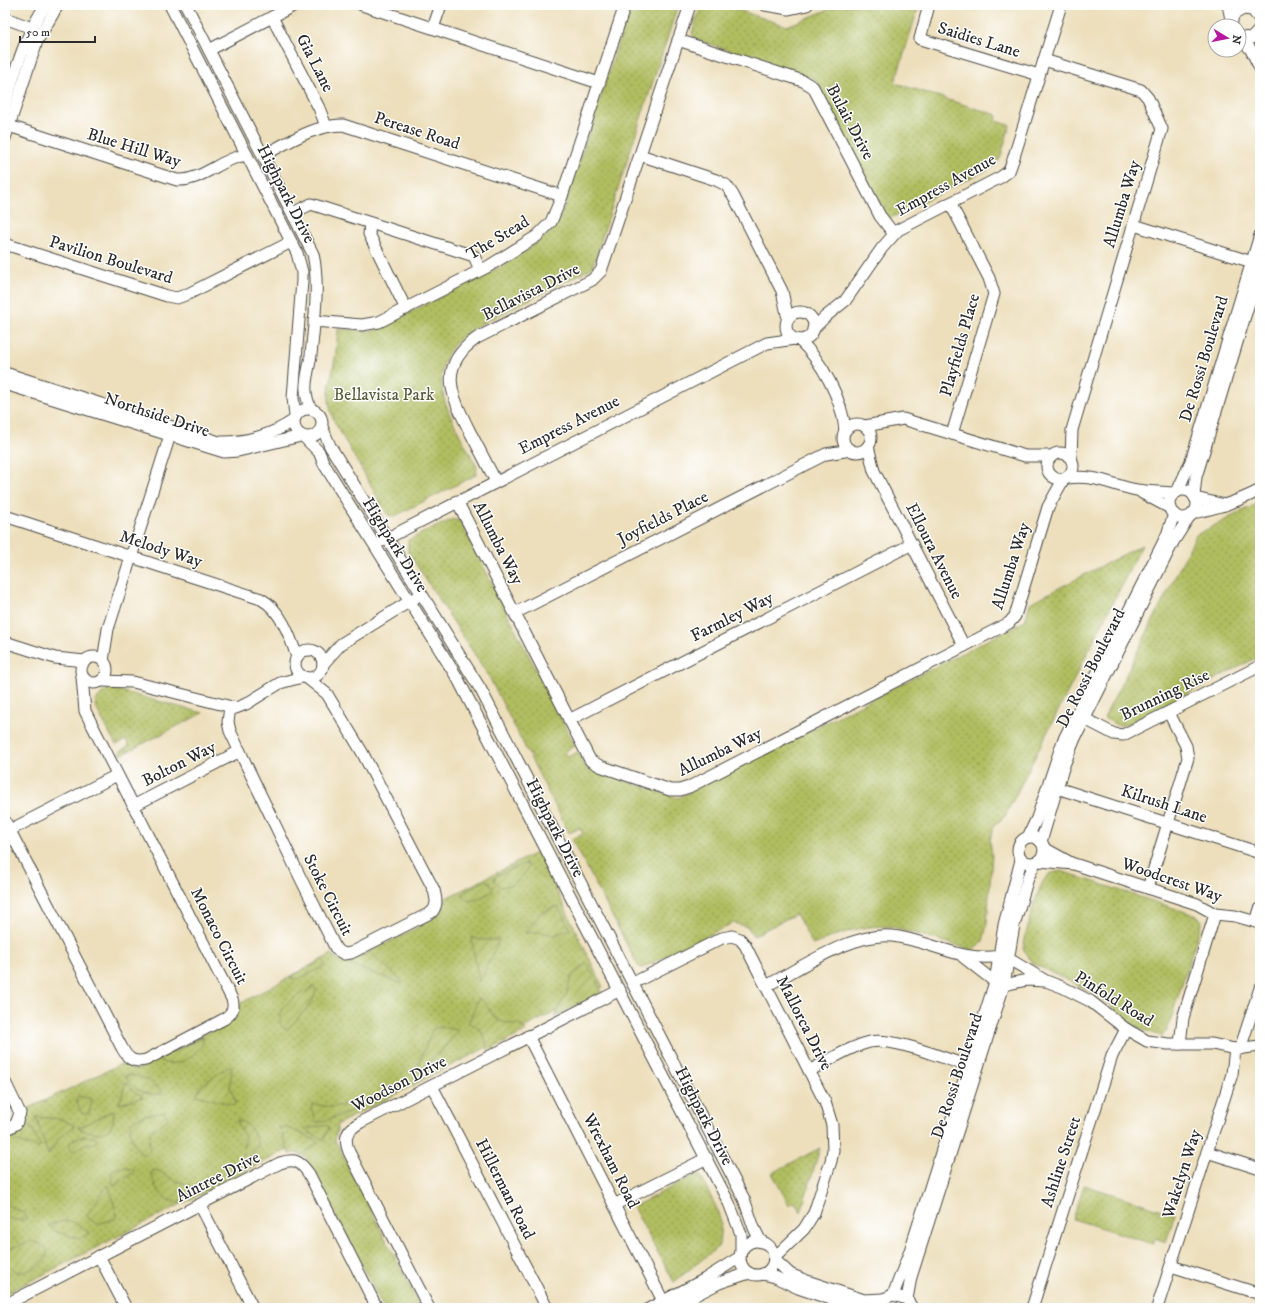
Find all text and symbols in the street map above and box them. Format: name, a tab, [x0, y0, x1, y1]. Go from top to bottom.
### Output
street label: Saidies Lane	[935, 17, 1023, 63]
scale bar	[20, 18, 95, 44]
north arrow	[1207, 18, 1247, 58]
text: 50 m	[26, 25, 50, 40]
street label: Gia Lane	[291, 30, 339, 96]
text: N	[1228, 34, 1244, 45]
street label: Bulait Drive	[821, 80, 879, 164]
street label: Perease Road	[371, 107, 463, 155]
street label: Blue Hill Way	[84, 123, 184, 173]
street label: Highpark Drive	[252, 141, 320, 247]
street label: Empress Avenue	[892, 149, 1000, 221]
street label: Allumba Way	[1098, 157, 1146, 250]
street label: The Stead	[463, 210, 534, 265]
street label: Pavilion Boulevard	[47, 231, 176, 289]
street label: Bellavista Drive	[478, 258, 584, 326]
street label: Playfields Place	[935, 291, 985, 399]
street label: De Rossi Boulevard	[1174, 293, 1234, 425]
park label: Bellavista Park	[334, 384, 435, 406]
street label: Northside Drive	[101, 388, 213, 442]
street label: Empress Avenue	[515, 390, 623, 460]
street label: Joyfields Place	[612, 486, 712, 551]
street label: Highpark Drive	[357, 493, 433, 597]
street label: Allumba Way	[468, 498, 529, 589]
street label: Elloura Avenue	[900, 499, 968, 603]
street label: Allumba Way	[987, 519, 1036, 612]
street label: Melody Way	[117, 525, 206, 573]
street label: Farmley Way	[687, 586, 778, 647]
street label: De Rossi Boulevard	[1051, 604, 1131, 731]
street label: Brunning Rise	[1117, 664, 1213, 726]
street label: Allumba Way	[675, 722, 766, 782]
street label: Bolton Way	[138, 736, 220, 792]
street label: Highpark Drive	[521, 775, 589, 881]
street label: Kilrush Lane	[1118, 780, 1210, 828]
street label: Stoke Circuit	[298, 850, 358, 940]
street label: Woodcrest Way	[1118, 852, 1226, 908]
street label: Monaco Circuit	[185, 884, 253, 989]
street label: Pinfold Road	[1070, 966, 1158, 1032]
street label: Mallorca Drive	[771, 972, 837, 1074]
street label: De Rossi Boulevard	[926, 1010, 988, 1142]
street label: Woodson Drive	[347, 1051, 450, 1118]
street label: Highpark Drive	[670, 1063, 738, 1169]
street label: Wrexham Road	[577, 1109, 645, 1213]
street label: Ashline Street	[1036, 1113, 1086, 1210]
street label: Wakelyn Way	[1157, 1126, 1207, 1222]
street label: Hillerman Road	[470, 1135, 540, 1243]
street label: Aintree Drive	[172, 1146, 264, 1208]

